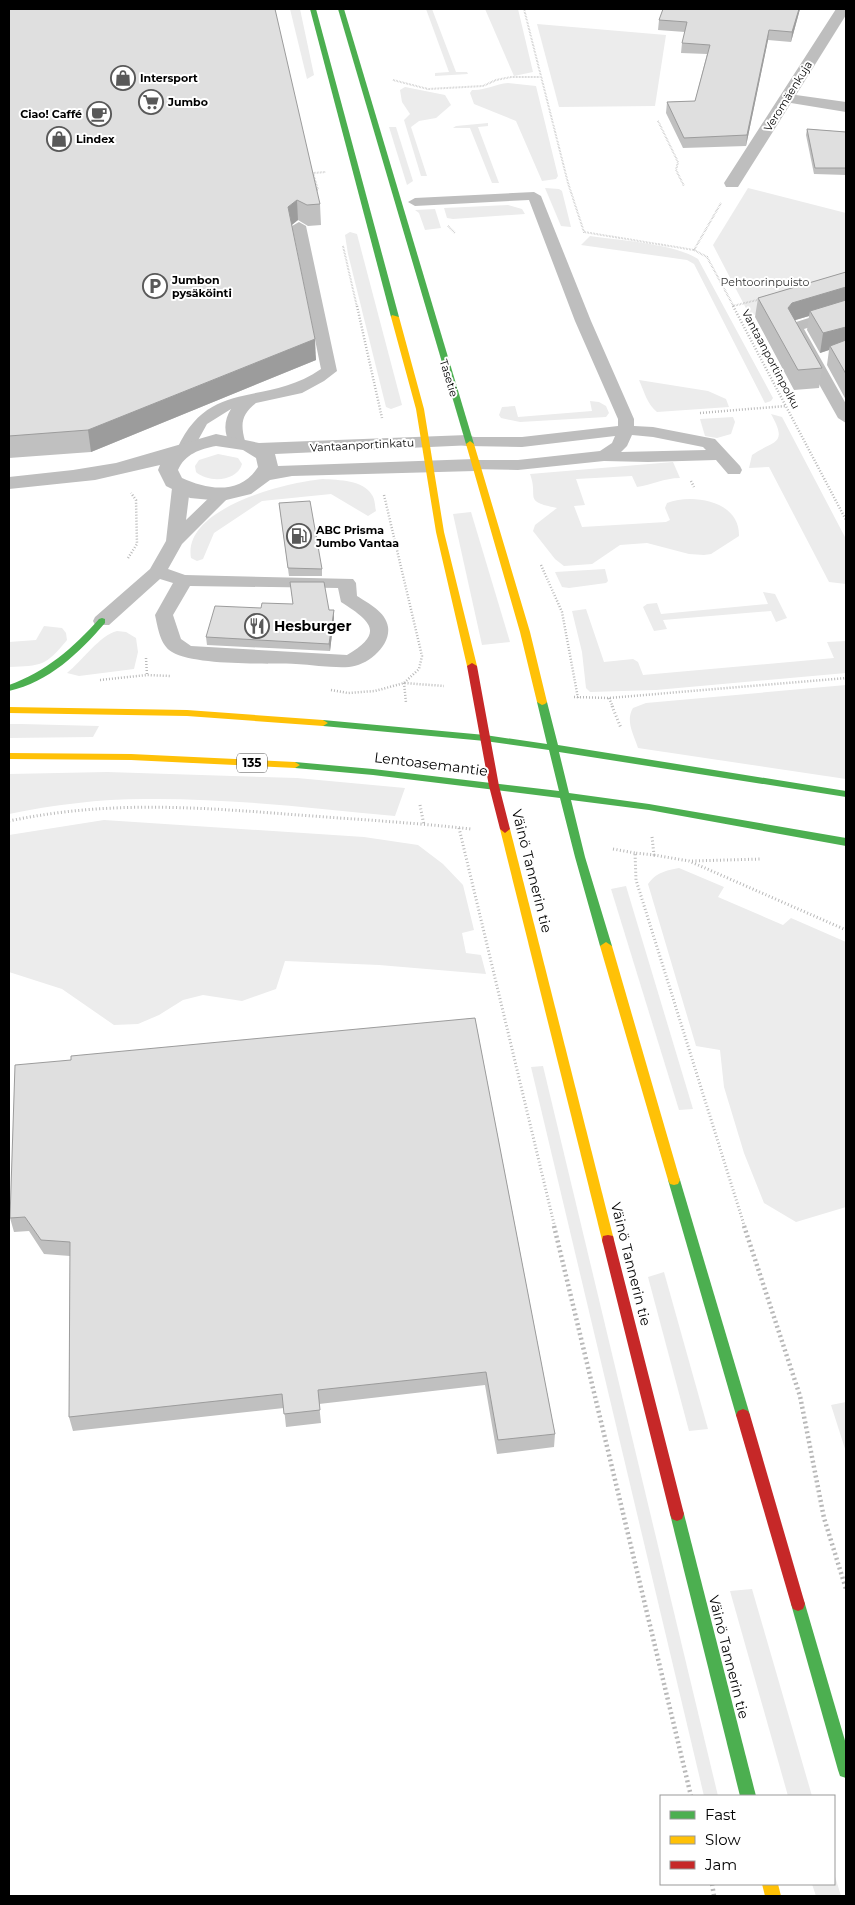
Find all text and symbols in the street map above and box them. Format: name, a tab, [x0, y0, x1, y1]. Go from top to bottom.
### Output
street label: Veromäenkuja	[761, 58, 815, 134]
shop icon: Intersport	[110, 65, 136, 91]
place label: Intersport	[140, 71, 198, 85]
supermarket icon: Jumbo	[138, 89, 164, 115]
place label: Jumbo	[167, 95, 208, 109]
cafe icon: Ciao! Caffé	[86, 101, 112, 127]
place label: Ciao! Caffé	[20, 107, 82, 121]
shop icon: Lindex	[46, 126, 72, 152]
place label: Lindex	[76, 132, 115, 146]
parking icon: Jumbon pysäköinti	[142, 273, 168, 299]
place label: Jumbon pysäköinti	[171, 273, 232, 300]
park label: Pehtoorinpuisto	[721, 275, 810, 289]
street label: Vantaanportinpolku	[739, 307, 803, 411]
street label: Tasetie	[437, 358, 461, 399]
street label: Vantaanportinkatu	[310, 435, 414, 455]
fuel station icon: ABC Prisma Jumbo Vantaa	[286, 523, 312, 549]
place label: ABC Prisma Jumbo Vantaa	[315, 523, 399, 550]
restaurant icon: Hesburger	[244, 613, 270, 639]
place label: Hesburger	[274, 617, 351, 635]
street label: Lentoasemantie	[373, 748, 489, 780]
road number: 135	[237, 754, 267, 772]
street label: Väinö Tannerin tie	[508, 807, 556, 935]
street label: Väinö Tannerin tie	[607, 1200, 655, 1328]
street label: Väinö Tannerin tie	[705, 1593, 753, 1721]
legend	[660, 1795, 835, 1885]
text: Fast	[705, 1805, 736, 1824]
text: Slow	[705, 1830, 741, 1849]
text: Jam	[704, 1855, 737, 1874]

